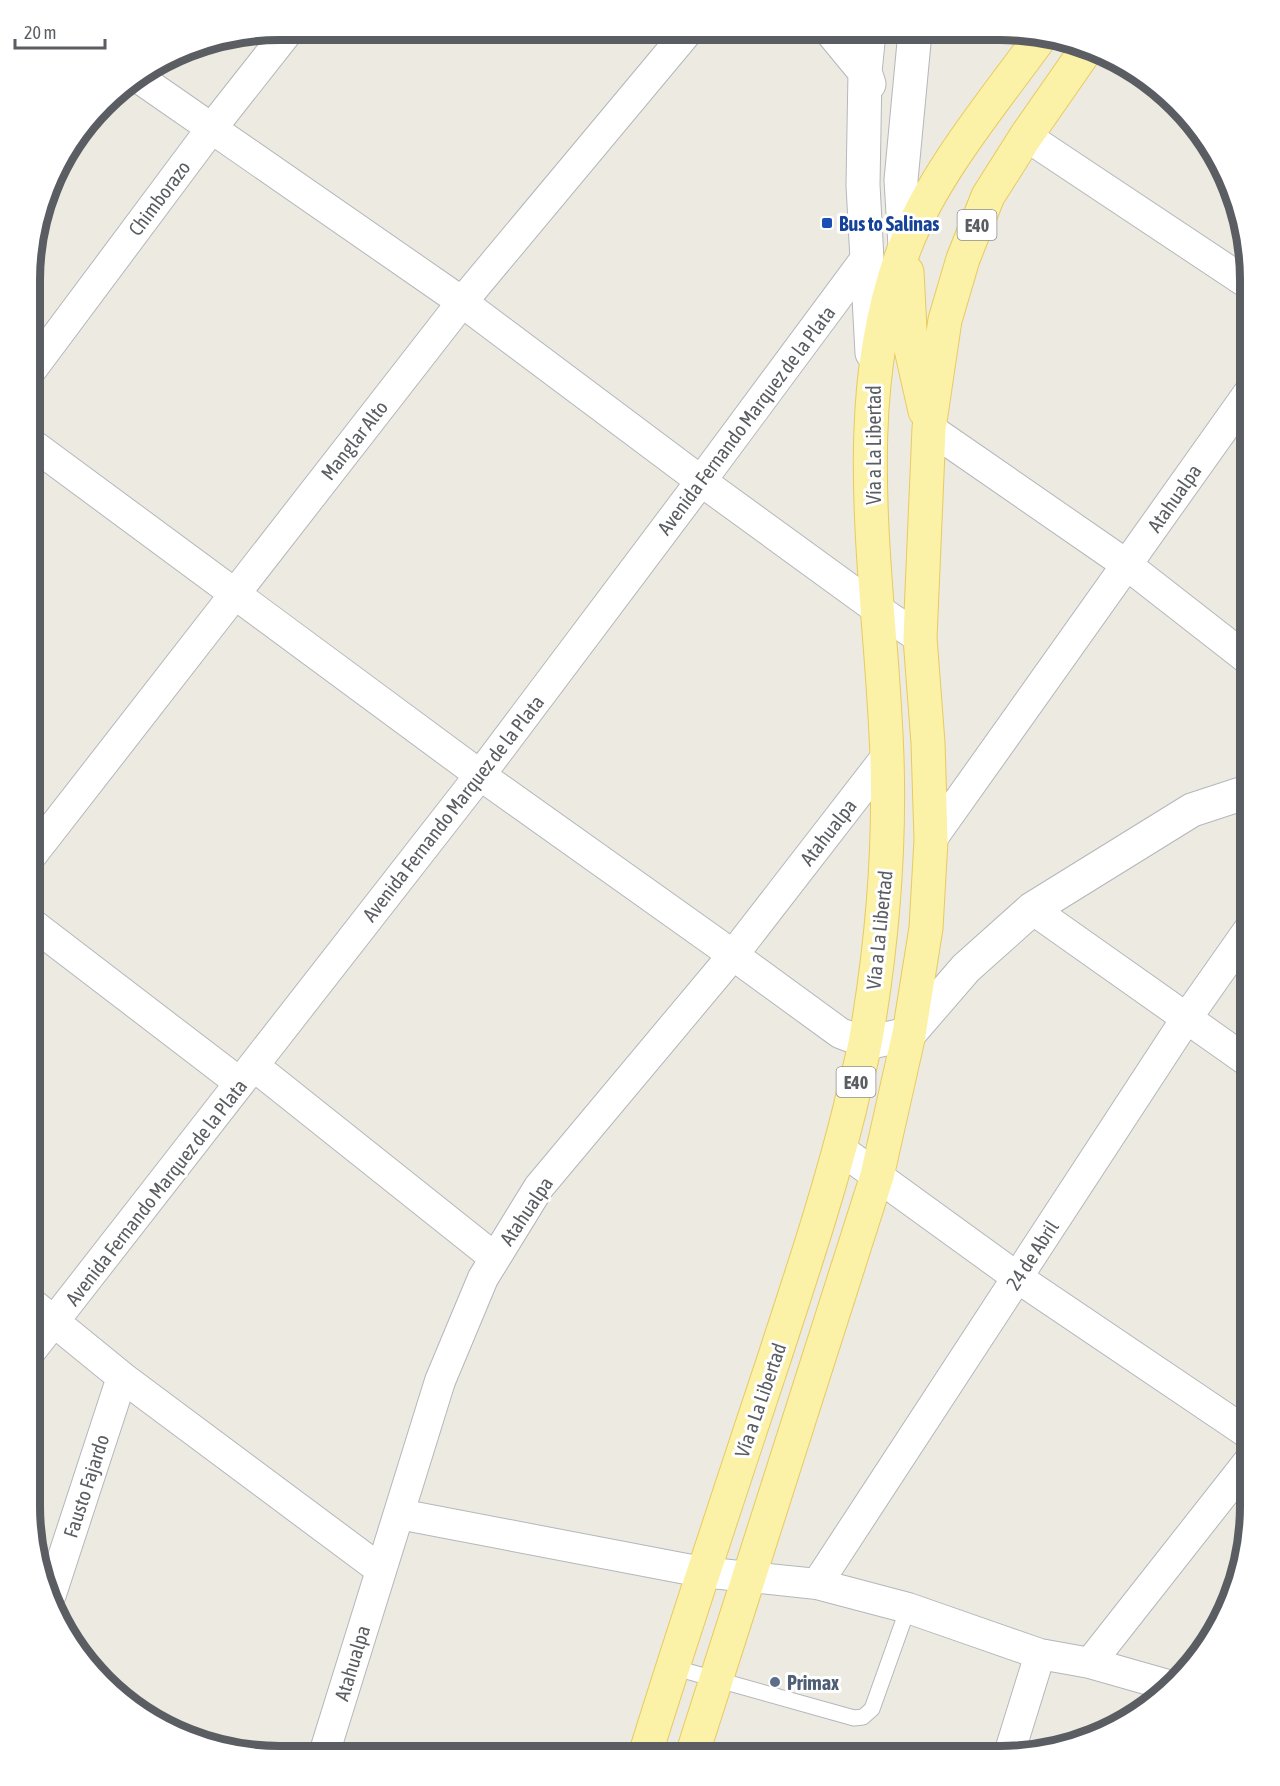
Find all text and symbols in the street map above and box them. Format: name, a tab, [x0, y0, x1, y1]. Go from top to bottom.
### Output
scale bar	[15, 12, 105, 50]
text: 20 m	[24, 22, 56, 43]
street label: Chimborazo	[123, 156, 195, 240]
road number: E40	[958, 210, 996, 240]
place label: Bus to Salinas	[839, 212, 939, 235]
marker: Bus to Salinas	[820, 216, 834, 230]
street label: Avenida Fernando Marquez de la Plata	[652, 301, 840, 539]
street label: Vía a La Libertad	[862, 385, 885, 505]
street label: Manglar Alto	[316, 396, 392, 484]
street label: Atahualpa	[1142, 460, 1206, 536]
street label: Avenida Fernando Marquez de la Plata	[358, 690, 548, 926]
street label: Atahualpa	[795, 794, 861, 870]
street label: Vía a La Libertad	[861, 869, 897, 991]
road number: E40	[836, 1067, 876, 1097]
street label: Avenida Fernando Marquez de la Plata	[61, 1074, 251, 1310]
street label: Atahualpa	[495, 1172, 557, 1250]
street label: 24 de Abril	[1001, 1215, 1063, 1294]
street label: Vía a La Libertad	[730, 1340, 790, 1460]
street label: Fausto Fajardo	[59, 1432, 113, 1540]
street label: Atahualpa	[330, 1623, 374, 1703]
place label: Primax	[787, 1671, 839, 1694]
marker: Primax	[768, 1675, 782, 1689]

